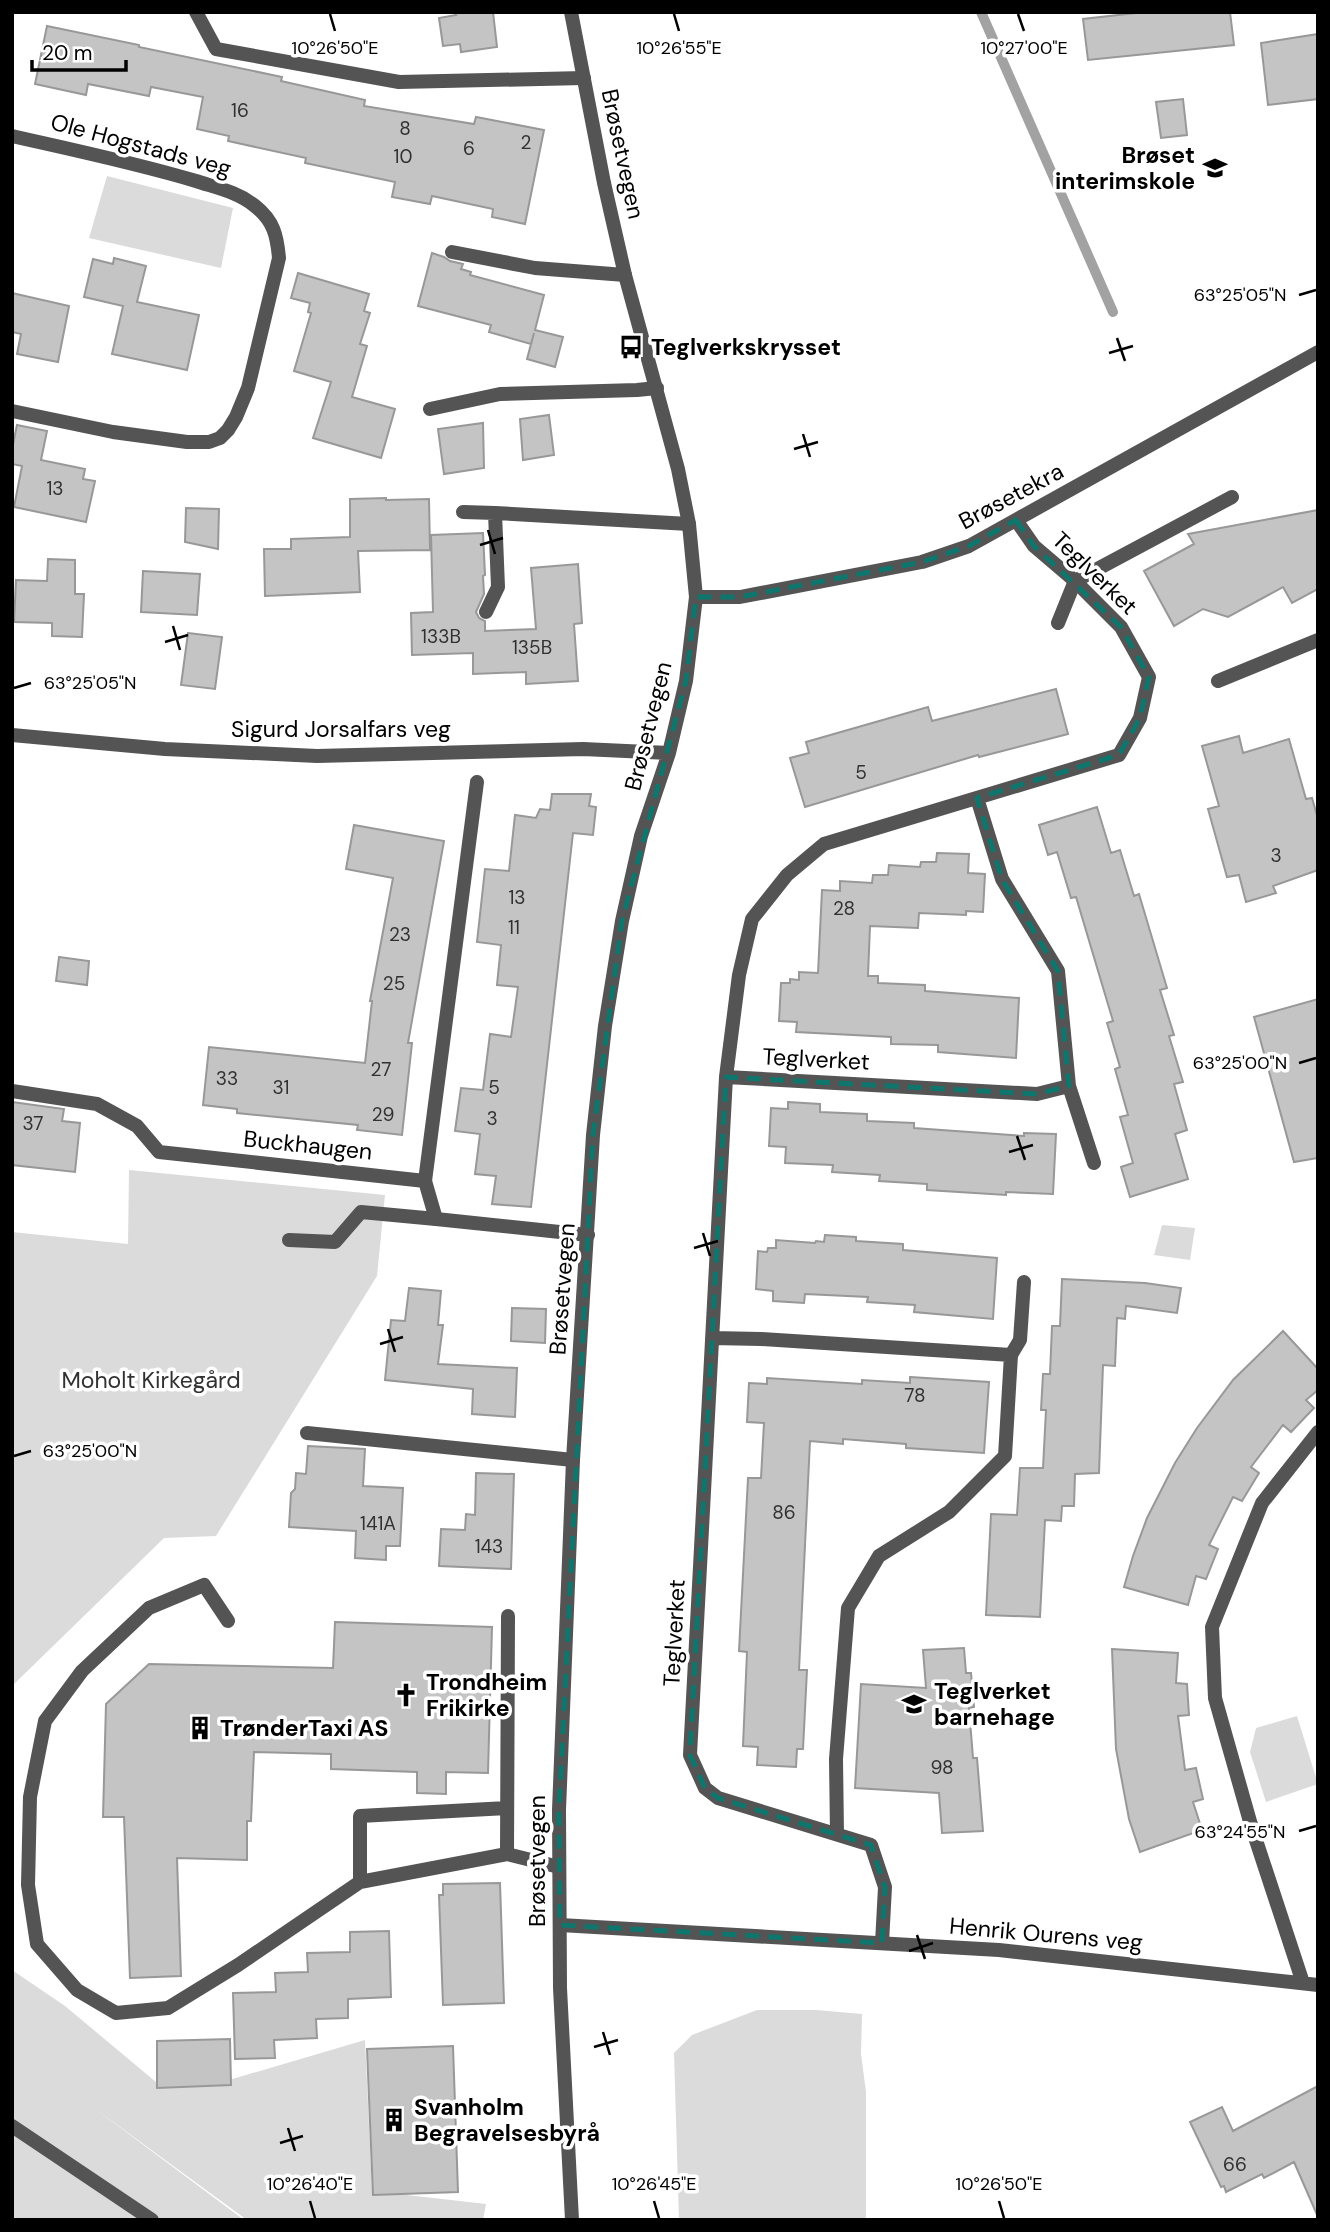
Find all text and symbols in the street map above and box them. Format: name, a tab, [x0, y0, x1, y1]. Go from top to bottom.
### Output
scale bar	[32, 28, 126, 72]
text: 10°26'50"E	[292, 36, 378, 60]
text: 10°26'55"E	[636, 36, 722, 60]
text: 10°27'00"E	[980, 36, 1068, 60]
text: 20 m	[42, 39, 93, 67]
street label: Brøsetvegen	[595, 86, 651, 222]
house number: 16	[231, 98, 249, 123]
street label: Ole Hogstads veg	[47, 106, 235, 184]
house number: 8	[399, 116, 411, 141]
house number: 2	[521, 130, 532, 155]
house number: 6	[463, 136, 475, 161]
place label: Brøset interimskole	[1055, 140, 1195, 196]
house number: 10	[394, 144, 412, 169]
school or university icon: Brøset interimskole	[1201, 154, 1229, 182]
text: 63°25'05"N	[1194, 283, 1286, 307]
place label: Teglverkskrysset	[651, 332, 841, 362]
bus stop icon: Teglverkskrysset	[617, 333, 645, 361]
street label: Brøsetekra	[954, 456, 1068, 536]
house number: 13	[46, 476, 64, 501]
street label: Teglverket	[1046, 525, 1144, 621]
house number: 133B	[421, 624, 461, 649]
house number: 135B	[512, 635, 552, 660]
street label: Brøsetvegen	[617, 658, 679, 794]
text: 63°25'05"N	[44, 671, 136, 695]
street label: Sigurd Jorsalfars veg	[231, 714, 451, 744]
house number: 5	[855, 760, 867, 785]
house number: 3	[1270, 843, 1282, 868]
house number: 13	[508, 885, 526, 910]
house number: 28	[833, 896, 855, 921]
house number: 11	[508, 915, 520, 940]
house number: 23	[389, 922, 411, 947]
house number: 25	[383, 971, 405, 996]
street label: Teglverket	[762, 1041, 870, 1077]
text: 63°25'00"N	[1193, 1051, 1287, 1075]
house number: 27	[371, 1057, 391, 1082]
house number: 33	[216, 1066, 238, 1091]
house number: 31	[273, 1075, 289, 1100]
house number: 5	[488, 1075, 500, 1100]
house number: 29	[372, 1102, 394, 1127]
house number: 3	[486, 1106, 498, 1131]
house number: 37	[22, 1111, 44, 1136]
street label: Buckhaugen	[242, 1123, 374, 1167]
street label: Brøsetvegen	[542, 1222, 582, 1356]
park label: Moholt Kirkegård	[61, 1365, 241, 1395]
house number: 78	[904, 1383, 926, 1408]
text: 63°25'00"N	[43, 1439, 137, 1463]
house number: 86	[772, 1500, 796, 1525]
house number: 141A	[360, 1511, 396, 1536]
house number: 143	[475, 1534, 503, 1559]
street label: Teglverket	[656, 1579, 692, 1687]
place label: Trondheim Frikirke	[426, 1667, 547, 1723]
place label: Teglverket barnehage	[934, 1676, 1055, 1732]
church icon: Trondheim Frikirke	[392, 1681, 420, 1709]
school or university icon: Teglverket barnehage	[900, 1690, 928, 1718]
place label: TrønderTaxi AS	[220, 1713, 388, 1743]
building icon: TrønderTaxi AS	[186, 1714, 214, 1742]
house number: 98	[930, 1755, 954, 1780]
street label: Brøsetvegen	[522, 1795, 552, 1927]
text: 63°24'55"N	[1195, 1820, 1285, 1844]
street label: Henrik Ourens veg	[948, 1911, 1144, 1957]
place label: Svanholm Begravelsesbyrå	[414, 2092, 600, 2148]
building icon: Svanholm Begravelsesbyrå	[380, 2106, 408, 2134]
house number: 66	[1223, 2152, 1247, 2177]
text: 10°26'40"E	[267, 2172, 353, 2196]
text: 10°26'45"E	[612, 2172, 696, 2196]
text: 10°26'50"E	[956, 2172, 1042, 2196]

